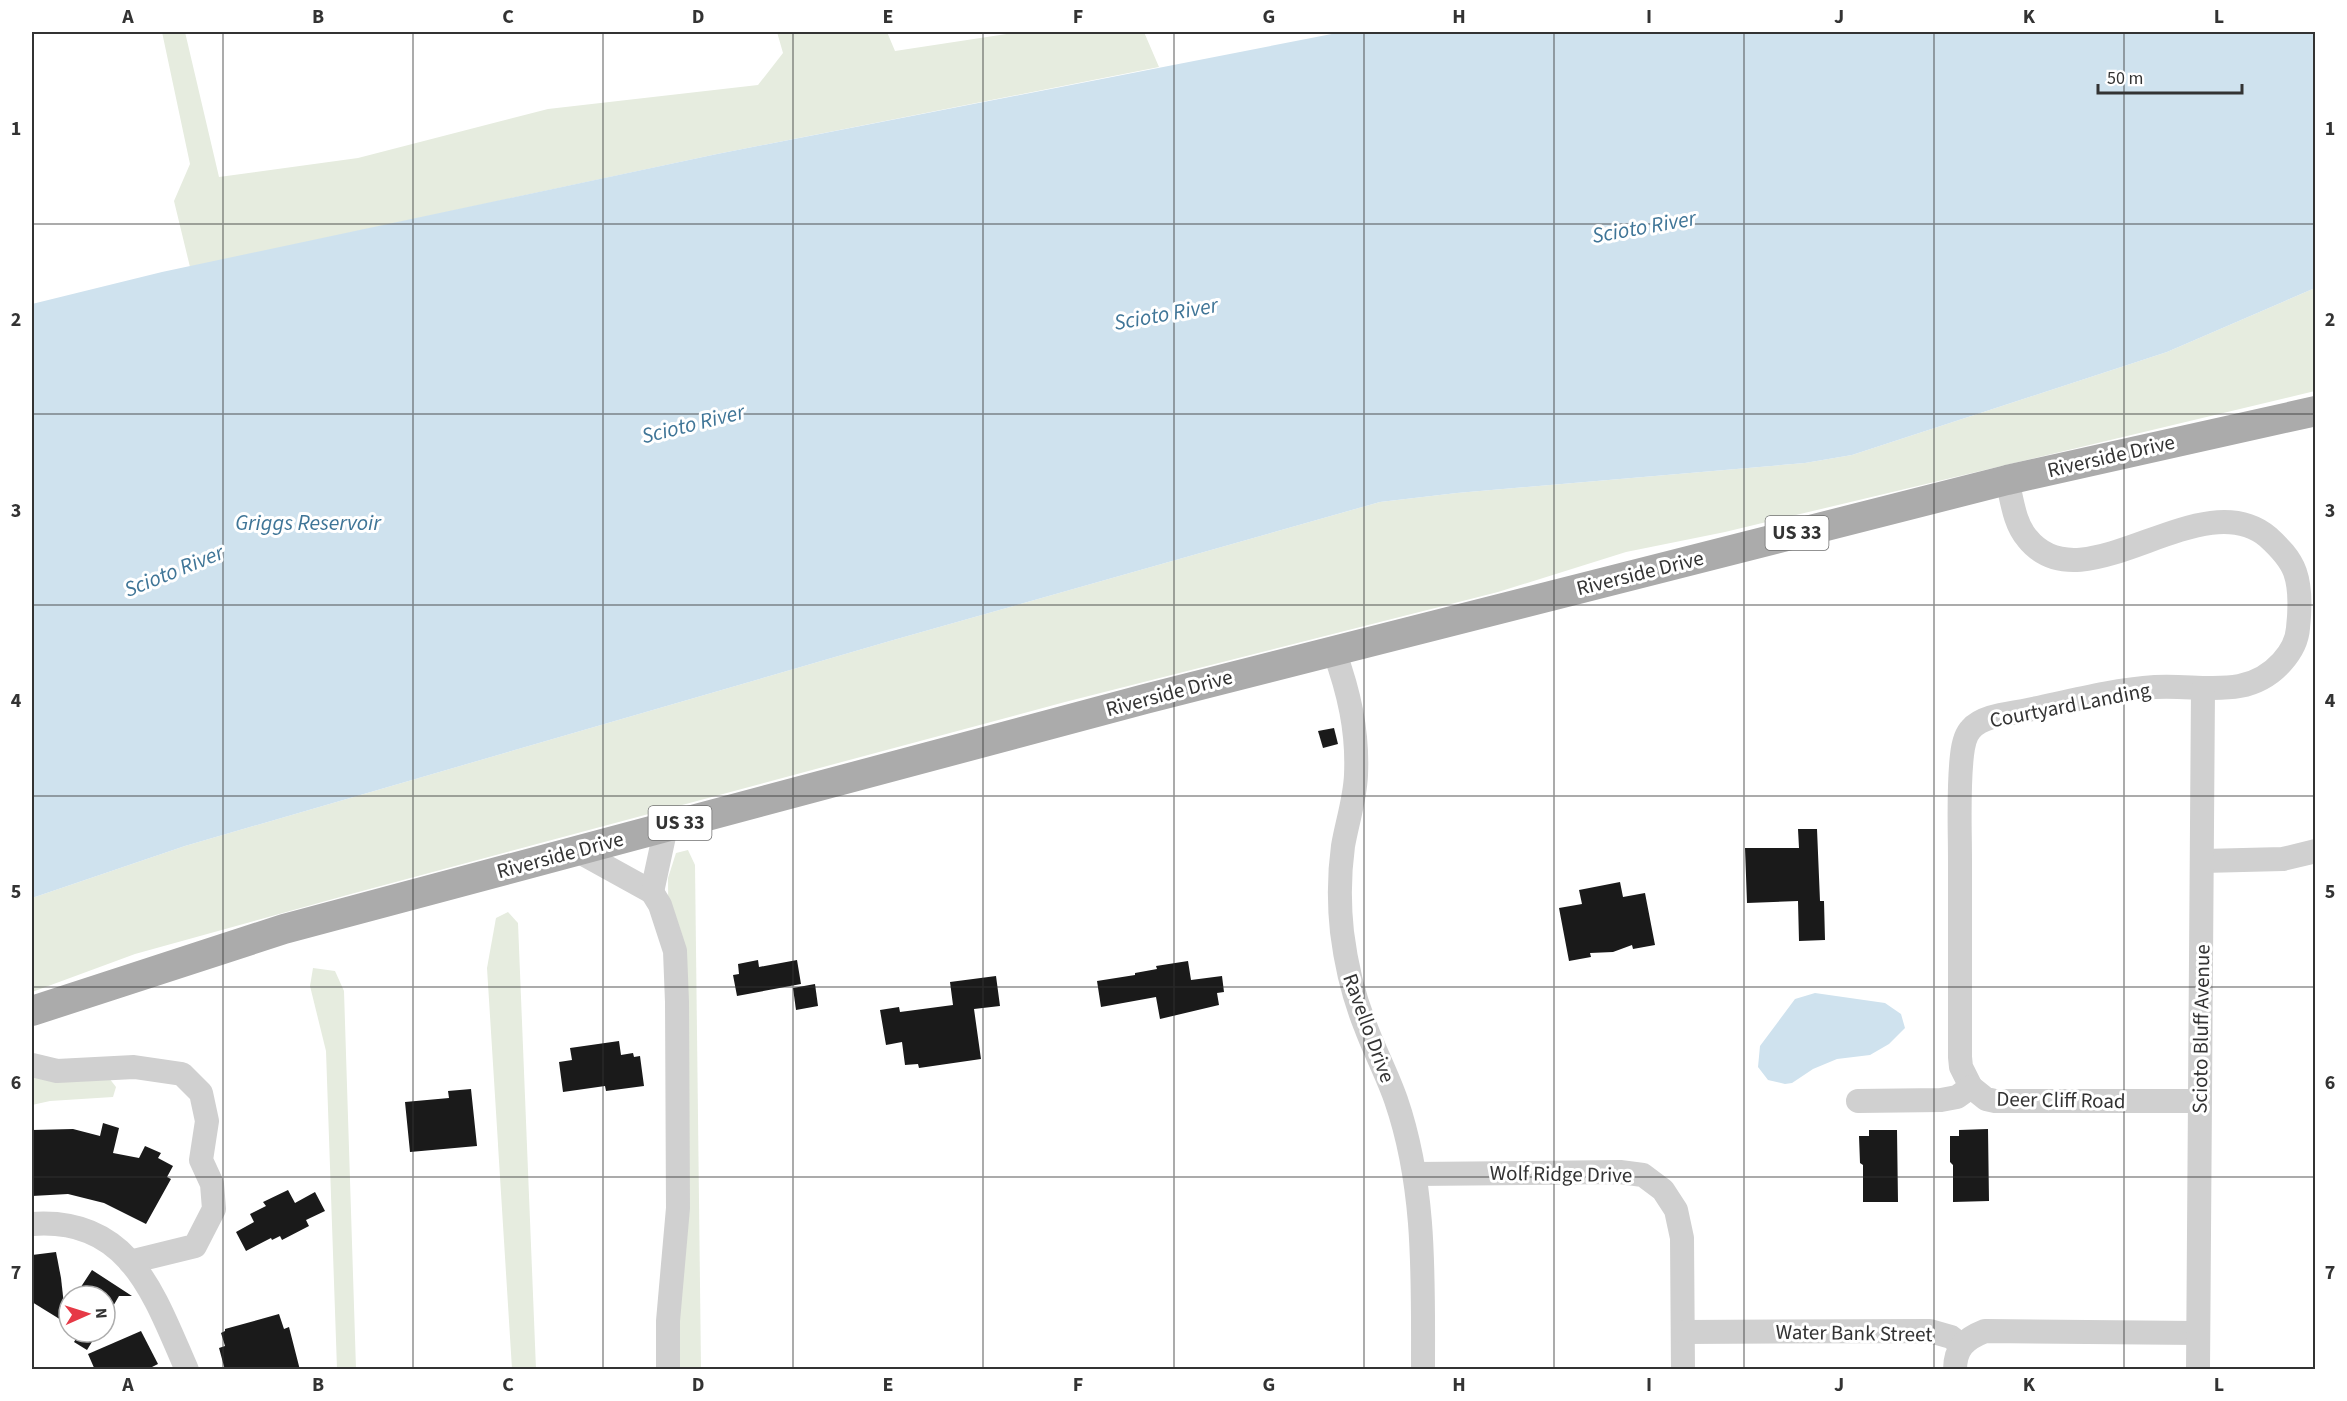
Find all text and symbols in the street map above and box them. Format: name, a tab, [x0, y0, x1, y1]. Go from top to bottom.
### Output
text: A	[121, 3, 134, 31]
text: B	[312, 3, 324, 31]
text: C	[502, 3, 514, 31]
text: D	[692, 3, 704, 31]
text: E	[883, 3, 893, 31]
text: F	[1073, 3, 1083, 31]
text: G	[1263, 3, 1275, 31]
text: H	[1452, 3, 1466, 31]
text: I	[1646, 3, 1652, 31]
text: J	[1834, 3, 1844, 31]
text: K	[2023, 3, 2036, 31]
text: L	[2214, 3, 2224, 31]
scale bar	[2098, 57, 2242, 95]
text: 50 m	[2107, 66, 2143, 91]
text: 1	[11, 115, 21, 143]
text: 1	[2325, 115, 2335, 143]
water label: Scioto River	[1589, 202, 1700, 252]
water label: Scioto River	[1111, 289, 1222, 339]
text: 2	[11, 306, 21, 334]
text: 2	[2325, 306, 2335, 334]
water label: Scioto River	[638, 395, 749, 452]
street label: Riverside Drive	[2044, 427, 2178, 485]
text: 3	[11, 497, 21, 525]
text: 3	[2325, 497, 2335, 525]
water label: Griggs Reservoir	[235, 507, 382, 539]
road number: US 33	[1766, 516, 1828, 550]
water label: Scioto River	[119, 536, 230, 606]
street label: Riverside Drive	[1573, 543, 1707, 603]
street label: Riverside Drive	[1102, 662, 1236, 724]
street label: Courtyard Landing	[1987, 675, 2153, 735]
text: 4	[11, 687, 22, 715]
text: 4	[2325, 687, 2336, 715]
road number: US 33	[648, 806, 712, 840]
street label: Riverside Drive	[493, 824, 627, 886]
text: 5	[11, 878, 21, 906]
text: 5	[2325, 878, 2335, 906]
street label: Scioto Bluff Avenue	[2185, 944, 2217, 1114]
street label: Ravello Drive	[1335, 969, 1403, 1087]
text: 6	[11, 1069, 21, 1097]
text: 6	[2325, 1069, 2335, 1097]
street label: Deer Cliff Road	[1996, 1084, 2126, 1116]
street label: Wolf Ridge Drive	[1489, 1158, 1633, 1190]
text: 7	[11, 1259, 21, 1287]
text: 7	[2325, 1259, 2335, 1287]
north arrow	[57, 1284, 117, 1344]
text: N	[90, 1307, 112, 1319]
street label: Water Bank Street	[1775, 1317, 1933, 1349]
text: A	[121, 1371, 134, 1399]
text: B	[312, 1371, 324, 1399]
text: C	[502, 1371, 514, 1399]
text: D	[692, 1371, 704, 1399]
text: E	[883, 1371, 893, 1399]
text: F	[1073, 1371, 1083, 1399]
text: G	[1263, 1371, 1275, 1399]
text: H	[1452, 1371, 1466, 1399]
text: I	[1646, 1371, 1652, 1399]
text: J	[1834, 1371, 1844, 1399]
text: K	[2023, 1371, 2036, 1399]
text: L	[2214, 1371, 2224, 1399]

